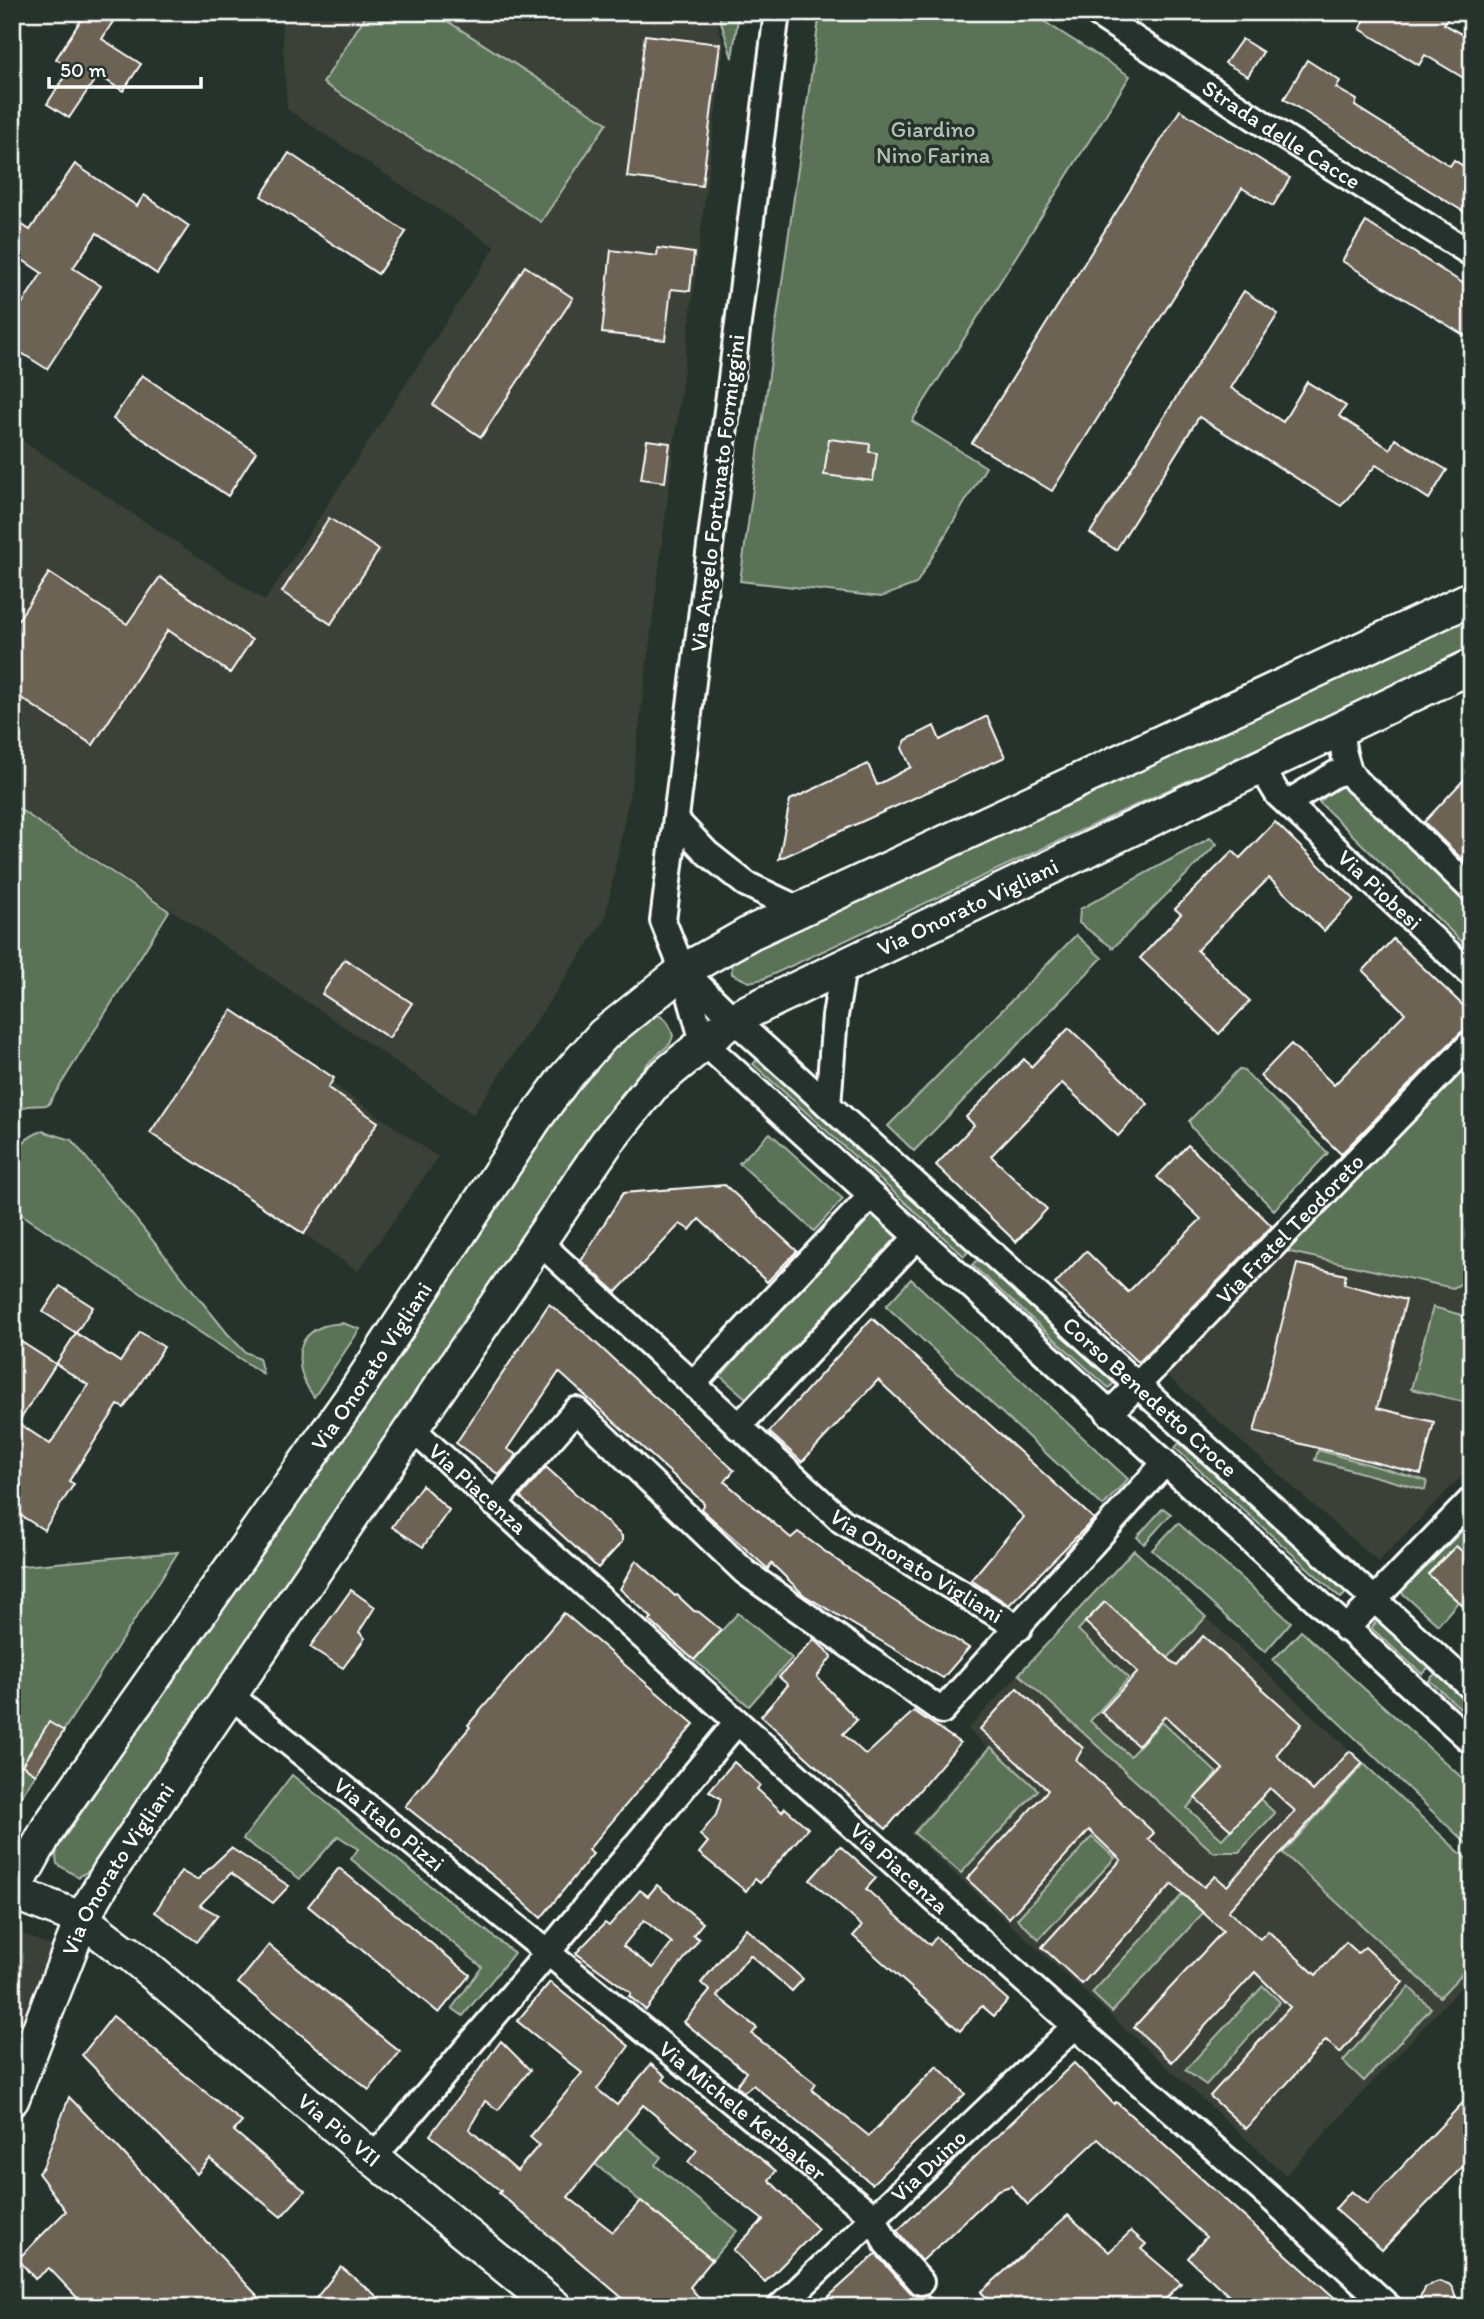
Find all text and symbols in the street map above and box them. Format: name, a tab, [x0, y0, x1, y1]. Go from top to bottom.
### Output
scale bar	[49, 46, 201, 90]
text: 50 m	[60, 57, 107, 82]
street label: Strada delle Cacce	[1197, 73, 1366, 195]
park label: Giardino Nino Farina	[876, 115, 990, 169]
street label: Via Angelo Fortunato Formiggini	[684, 333, 750, 653]
street label: Via Piobesi	[1332, 843, 1428, 936]
street label: Via Onorato Vigliani	[873, 852, 1063, 962]
street label: Via Fratel Teodoreto	[1210, 1147, 1370, 1310]
street label: Via Onorato Vigliani	[305, 1276, 438, 1456]
street label: Corso Benedetto Croce	[1057, 1310, 1244, 1483]
street label: Via Piacenza	[423, 1437, 533, 1540]
street label: Via Onorato Vigliani	[824, 1503, 1008, 1629]
street label: Via Italo Pizzi	[328, 1771, 450, 1877]
street label: Via Onorato Vigliani	[55, 1777, 180, 1959]
street label: Via Piacenza	[844, 1816, 955, 1920]
street label: Via Michele Kerbaker	[653, 2034, 832, 2187]
street label: Via Pio VII	[292, 2087, 387, 2173]
street label: Via Duino	[885, 2123, 972, 2208]

